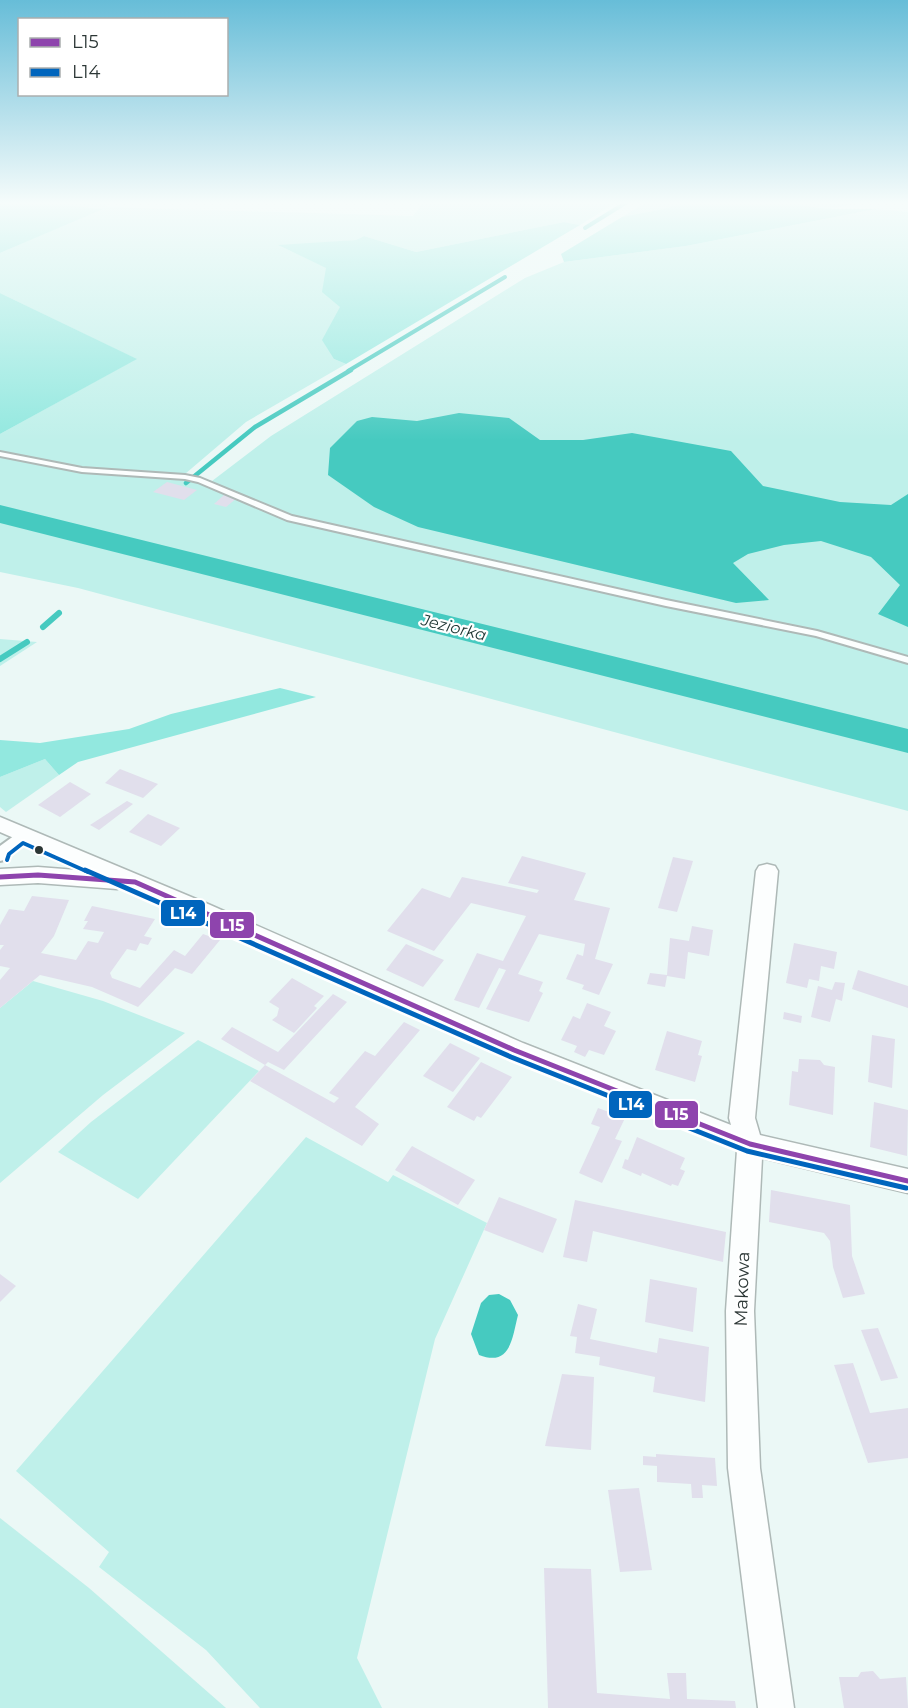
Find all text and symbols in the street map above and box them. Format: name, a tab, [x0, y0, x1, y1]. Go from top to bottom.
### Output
legend	[18, 18, 228, 96]
text: L15	[72, 31, 99, 53]
text: L14	[72, 61, 100, 83]
water label: Jeziorka	[418, 610, 488, 645]
unlabelled marker	[33, 844, 45, 856]
line badge: L14	[160, 899, 206, 927]
text: L14	[170, 904, 196, 923]
line badge: L15	[209, 911, 255, 939]
text: L15	[220, 916, 245, 935]
line badge: L14	[608, 1090, 653, 1119]
text: L14	[618, 1095, 644, 1114]
line badge: L15	[654, 1100, 699, 1129]
text: L15	[664, 1105, 689, 1124]
street label: Makowa	[730, 1251, 754, 1327]

